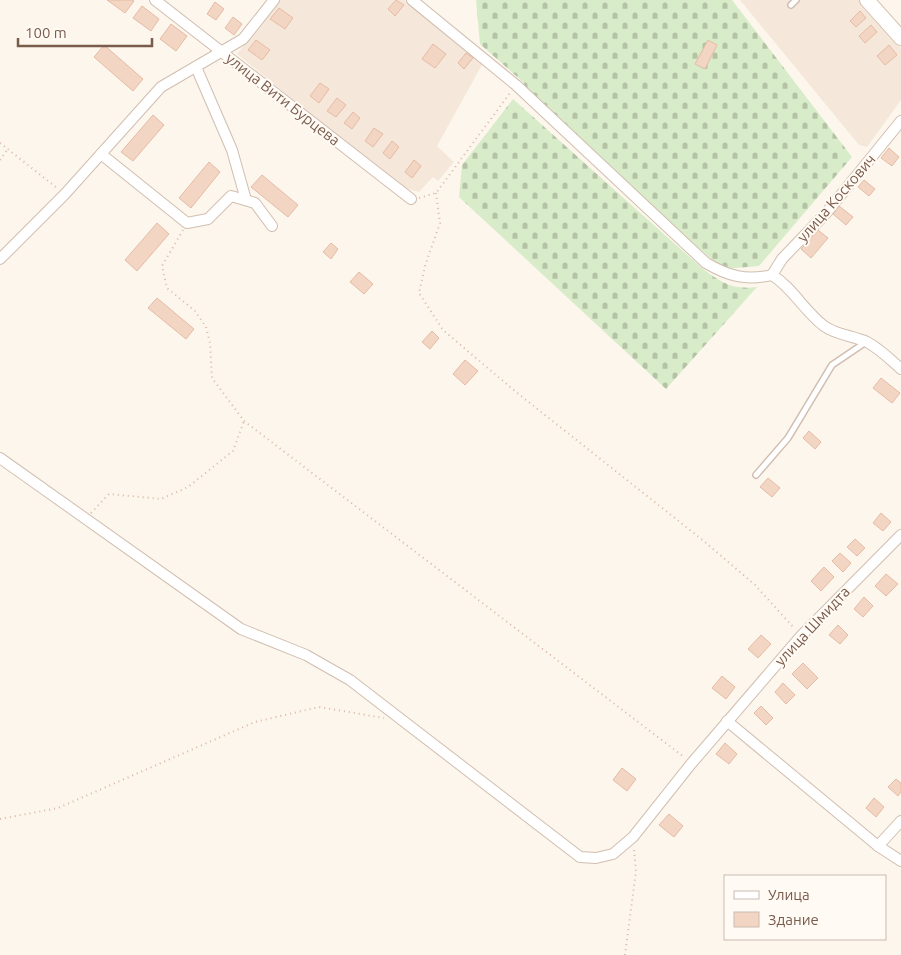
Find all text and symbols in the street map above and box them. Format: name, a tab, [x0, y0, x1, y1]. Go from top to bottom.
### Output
scale bar	[18, 15, 151, 47]
text: 100 m	[25, 24, 67, 41]
street label: улица Вити Бурцева	[223, 49, 343, 149]
street label: улица Коскович	[793, 151, 879, 245]
street label: улица Шмидта	[771, 583, 853, 669]
legend	[724, 875, 886, 940]
text: Улица	[768, 886, 810, 903]
text: Здание	[768, 911, 819, 928]

